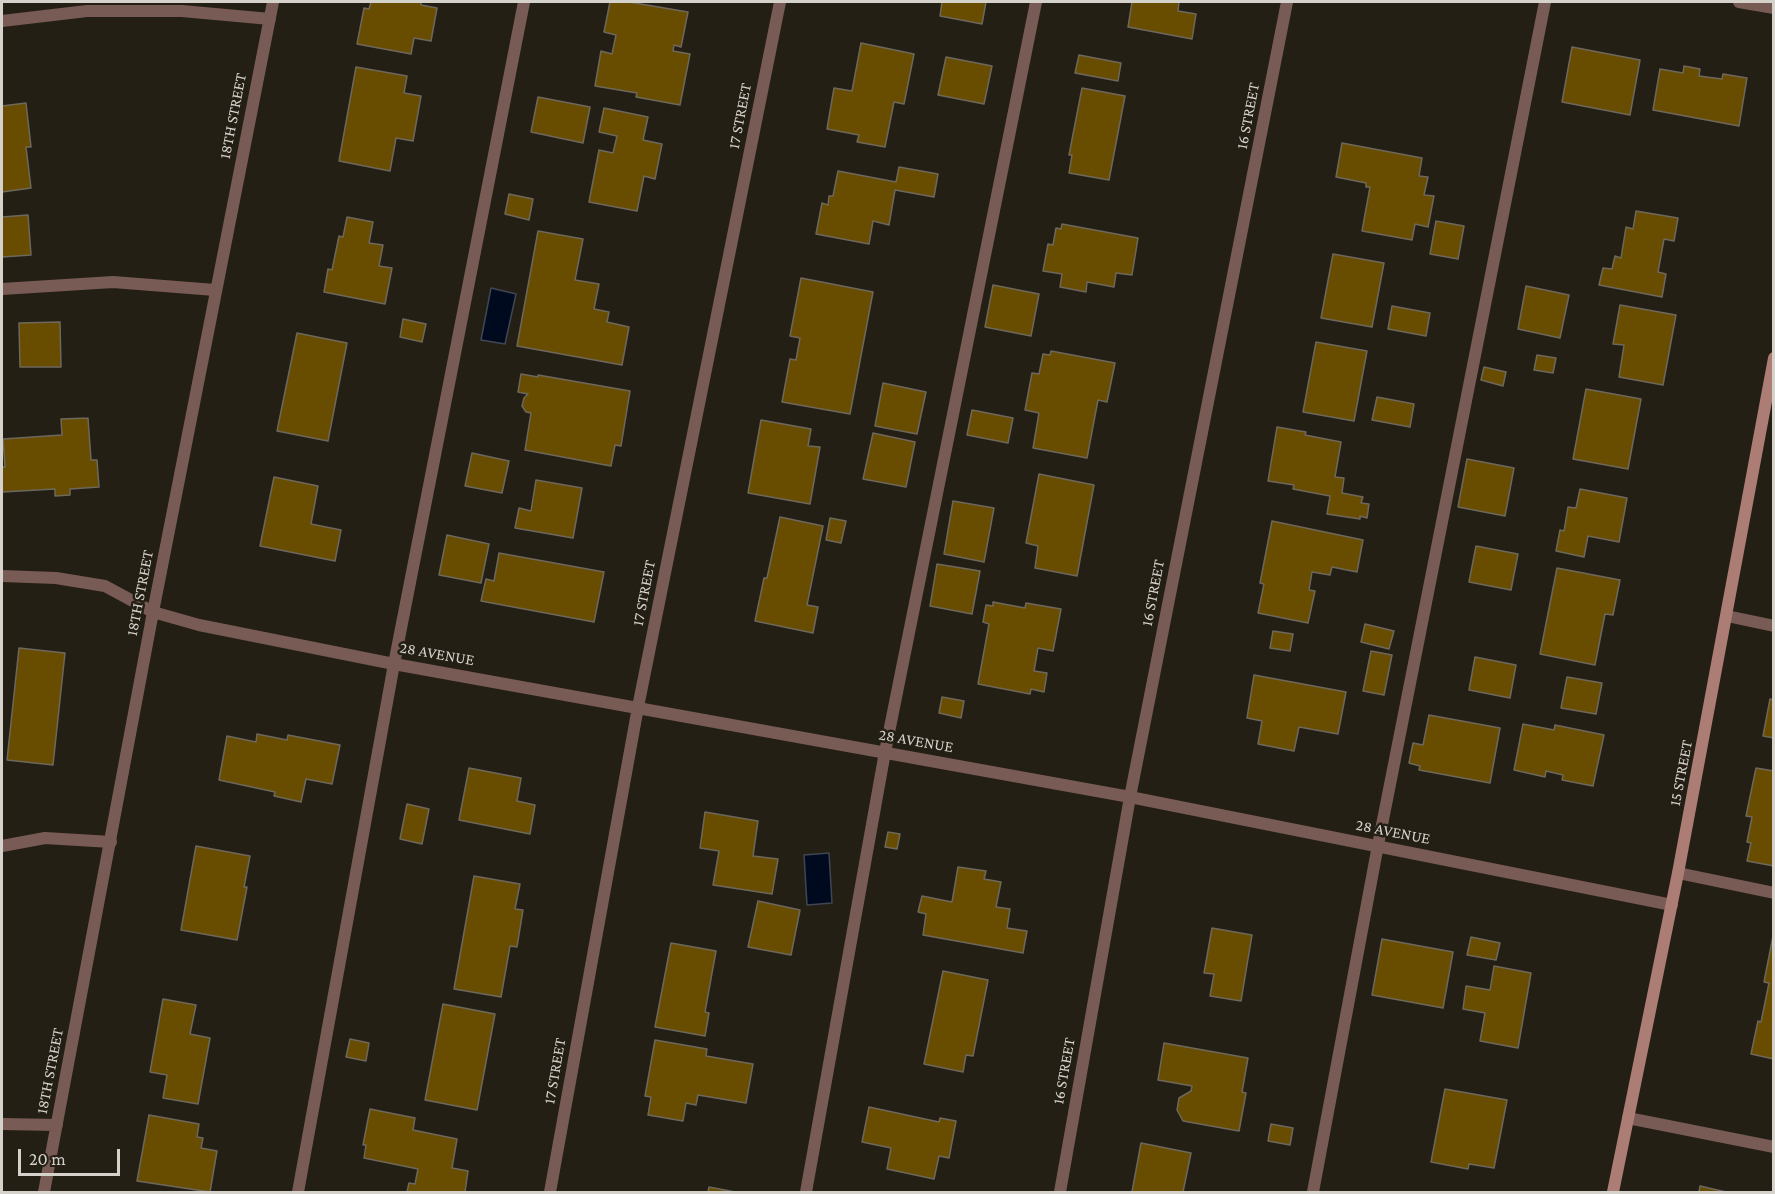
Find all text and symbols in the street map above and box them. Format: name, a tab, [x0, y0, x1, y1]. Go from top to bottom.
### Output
street label: 18TH STREET	[215, 71, 251, 161]
street label: 17 STREET	[724, 81, 756, 151]
street label: 16 STREET	[1232, 81, 1264, 151]
street label: 18TH STREET	[122, 548, 158, 638]
street label: 17 STREET	[628, 558, 660, 628]
street label: 16 STREET	[1137, 558, 1169, 628]
street label: 28 AVENUE	[398, 638, 476, 670]
street label: 28 AVENUE	[877, 725, 955, 757]
street label: 15 STREET	[1665, 738, 1697, 808]
street label: 28 AVENUE	[1354, 815, 1432, 849]
street label: 18TH STREET	[32, 1026, 68, 1116]
street label: 17 STREET	[540, 1036, 570, 1106]
street label: 16 STREET	[1049, 1036, 1079, 1106]
scale bar	[21, 1137, 123, 1175]
text: 20 m	[29, 1149, 66, 1169]

